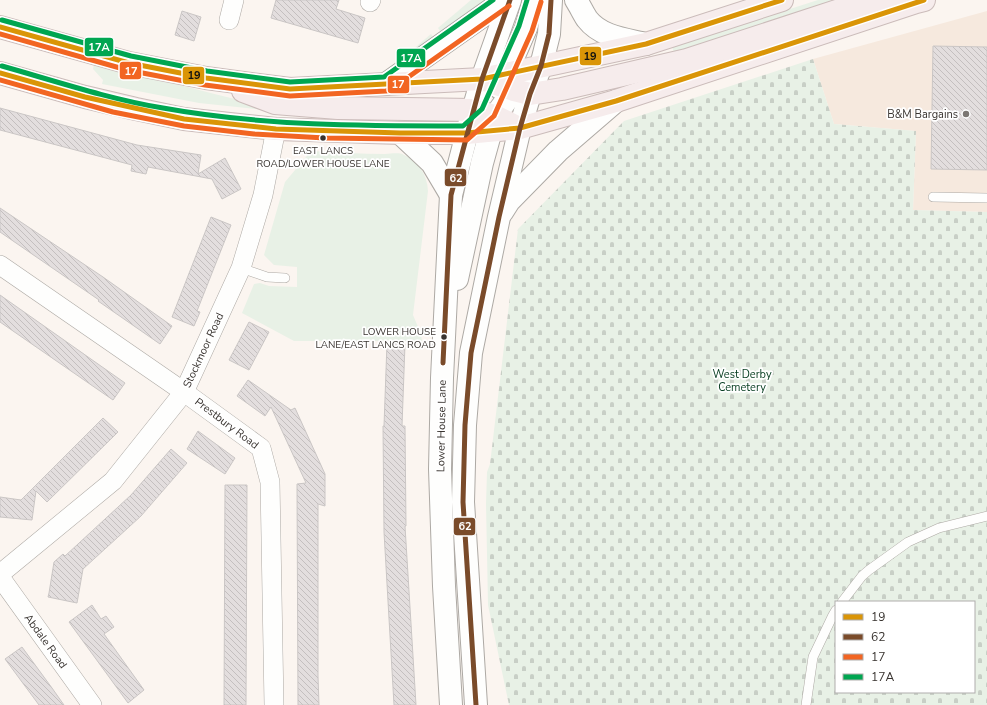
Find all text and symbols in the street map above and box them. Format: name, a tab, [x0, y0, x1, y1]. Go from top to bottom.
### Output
line badge: 17A	[84, 37, 114, 57]
text: 17A	[88, 40, 111, 55]
line badge: 19	[579, 46, 602, 66]
line badge: 17A	[396, 48, 426, 68]
text: 19	[583, 49, 597, 64]
text: 17A	[400, 51, 423, 66]
line badge: 17	[119, 61, 142, 80]
text: 17	[124, 64, 138, 79]
line badge: 19	[182, 66, 205, 85]
text: 19	[187, 68, 201, 83]
line badge: 17	[387, 75, 410, 94]
text: 17	[391, 77, 405, 92]
place label: B&M Bargains	[887, 107, 958, 122]
marker: B&M Bargains	[961, 109, 971, 119]
marker: EAST LANCS ROAD/LOWER HOUSE LANE	[318, 133, 328, 143]
place label: EAST LANCS ROAD/LOWER HOUSE LANE	[256, 144, 390, 171]
line badge: 62	[444, 168, 467, 187]
text: 62	[449, 171, 463, 186]
street label: Stockmoor Road	[179, 310, 227, 390]
place label: LOWER HOUSE LANE/EAST LANCS ROAD	[315, 325, 436, 352]
marker: LOWER HOUSE LANE/EAST LANCS ROAD	[439, 332, 449, 342]
park label: West Derby Cemetery	[712, 367, 772, 395]
street label: Lower House Lane	[433, 380, 450, 472]
street label: Prestbury Road	[192, 394, 262, 452]
line badge: 62	[453, 517, 476, 536]
text: 62	[458, 519, 472, 534]
legend	[835, 601, 975, 693]
text: 19	[871, 609, 885, 625]
street label: Abdale Road	[21, 611, 71, 672]
text: 62	[871, 629, 885, 645]
text: 17	[871, 649, 885, 665]
text: 17A	[871, 669, 894, 685]

